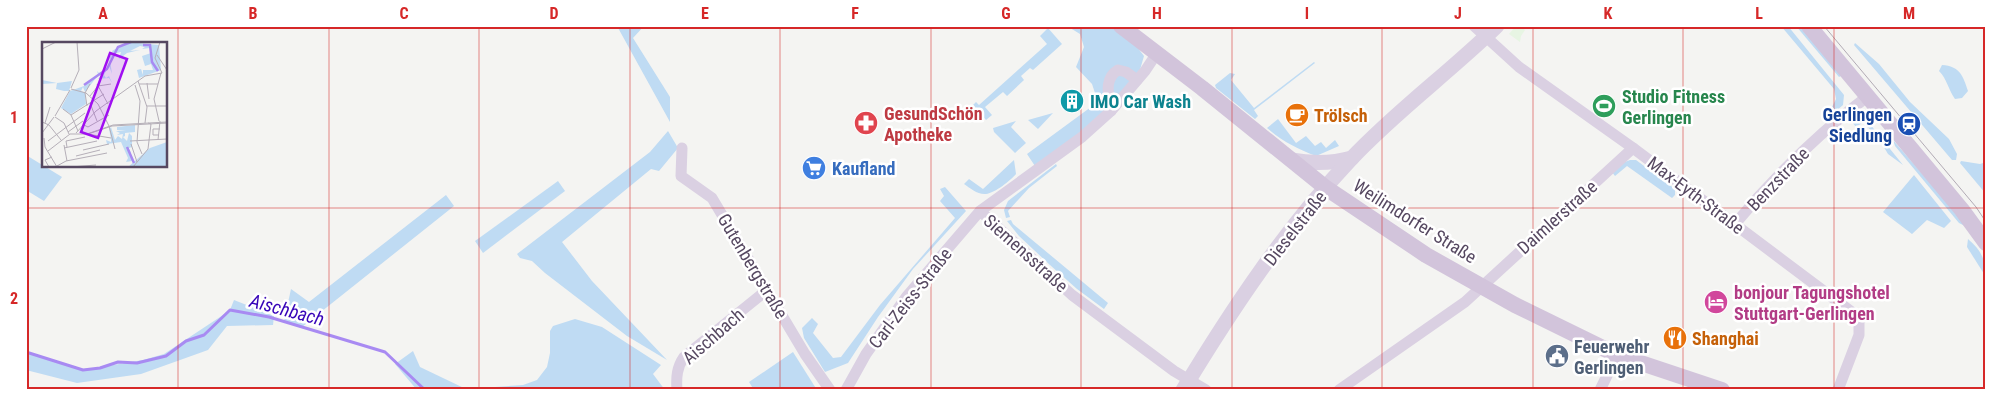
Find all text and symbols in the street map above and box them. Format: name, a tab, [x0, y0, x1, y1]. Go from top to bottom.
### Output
text: A	[98, 4, 108, 23]
text: B	[249, 4, 258, 23]
text: C	[399, 4, 409, 23]
text: D	[549, 4, 559, 23]
text: E	[701, 4, 709, 23]
text: F	[851, 4, 859, 23]
text: G	[1001, 4, 1011, 23]
text: H	[1152, 4, 1162, 23]
text: I	[1305, 4, 1309, 23]
text: J	[1454, 4, 1462, 23]
text: K	[1604, 4, 1613, 23]
text: L	[1755, 4, 1763, 23]
text: M	[1903, 4, 1915, 23]
inset map	[42, 42, 168, 168]
place label: Studio Fitness Gerlingen	[1622, 86, 1725, 128]
building icon: IMO Car Wash	[1059, 88, 1085, 114]
place label: IMO Car Wash	[1090, 91, 1191, 112]
sports icon: Studio Fitness Gerlingen	[1591, 93, 1617, 119]
cafe icon: Trölsch	[1284, 102, 1310, 128]
place label: GesundSchön Apotheke	[884, 103, 983, 145]
place label: Gerlingen Siedlung	[1822, 104, 1892, 146]
place label: Trölsch	[1314, 105, 1368, 126]
text: 1	[10, 108, 18, 127]
pharmacy icon: GesundSchön Apotheke	[853, 110, 879, 136]
station icon: Gerlingen Siedlung	[1896, 111, 1922, 137]
street label: Benzstraße	[1743, 143, 1813, 215]
street label: Max-Eyth-Straße	[1644, 152, 1748, 238]
supermarket icon: Kaufland	[801, 155, 827, 181]
place label: Kaufland	[832, 158, 895, 179]
street label: Weilimdorfer Straße	[1350, 175, 1480, 267]
street label: Daimlerstraße	[1513, 176, 1601, 258]
street label: Dieselstraße	[1259, 187, 1331, 269]
street label: Gutenbergstraße	[713, 210, 793, 322]
street label: Siemensstraße	[980, 210, 1072, 296]
street label: Carl-Zeiss-Straße	[864, 244, 956, 352]
place label: bonjour Tagungshotel Stuttgart-Gerlingen	[1734, 282, 1890, 324]
text: 2	[10, 289, 18, 308]
water label: Aischbach	[246, 289, 327, 331]
hotel icon: bonjour Tagungshotel Stuttgart-Gerlingen	[1703, 289, 1729, 315]
street label: Aischbach	[678, 304, 748, 368]
restaurant icon: Shanghai	[1662, 325, 1688, 351]
place label: Shanghai	[1692, 328, 1759, 349]
place label: Feuerwehr Gerlingen	[1574, 336, 1649, 378]
public building icon: Feuerwehr Gerlingen	[1544, 343, 1570, 369]

